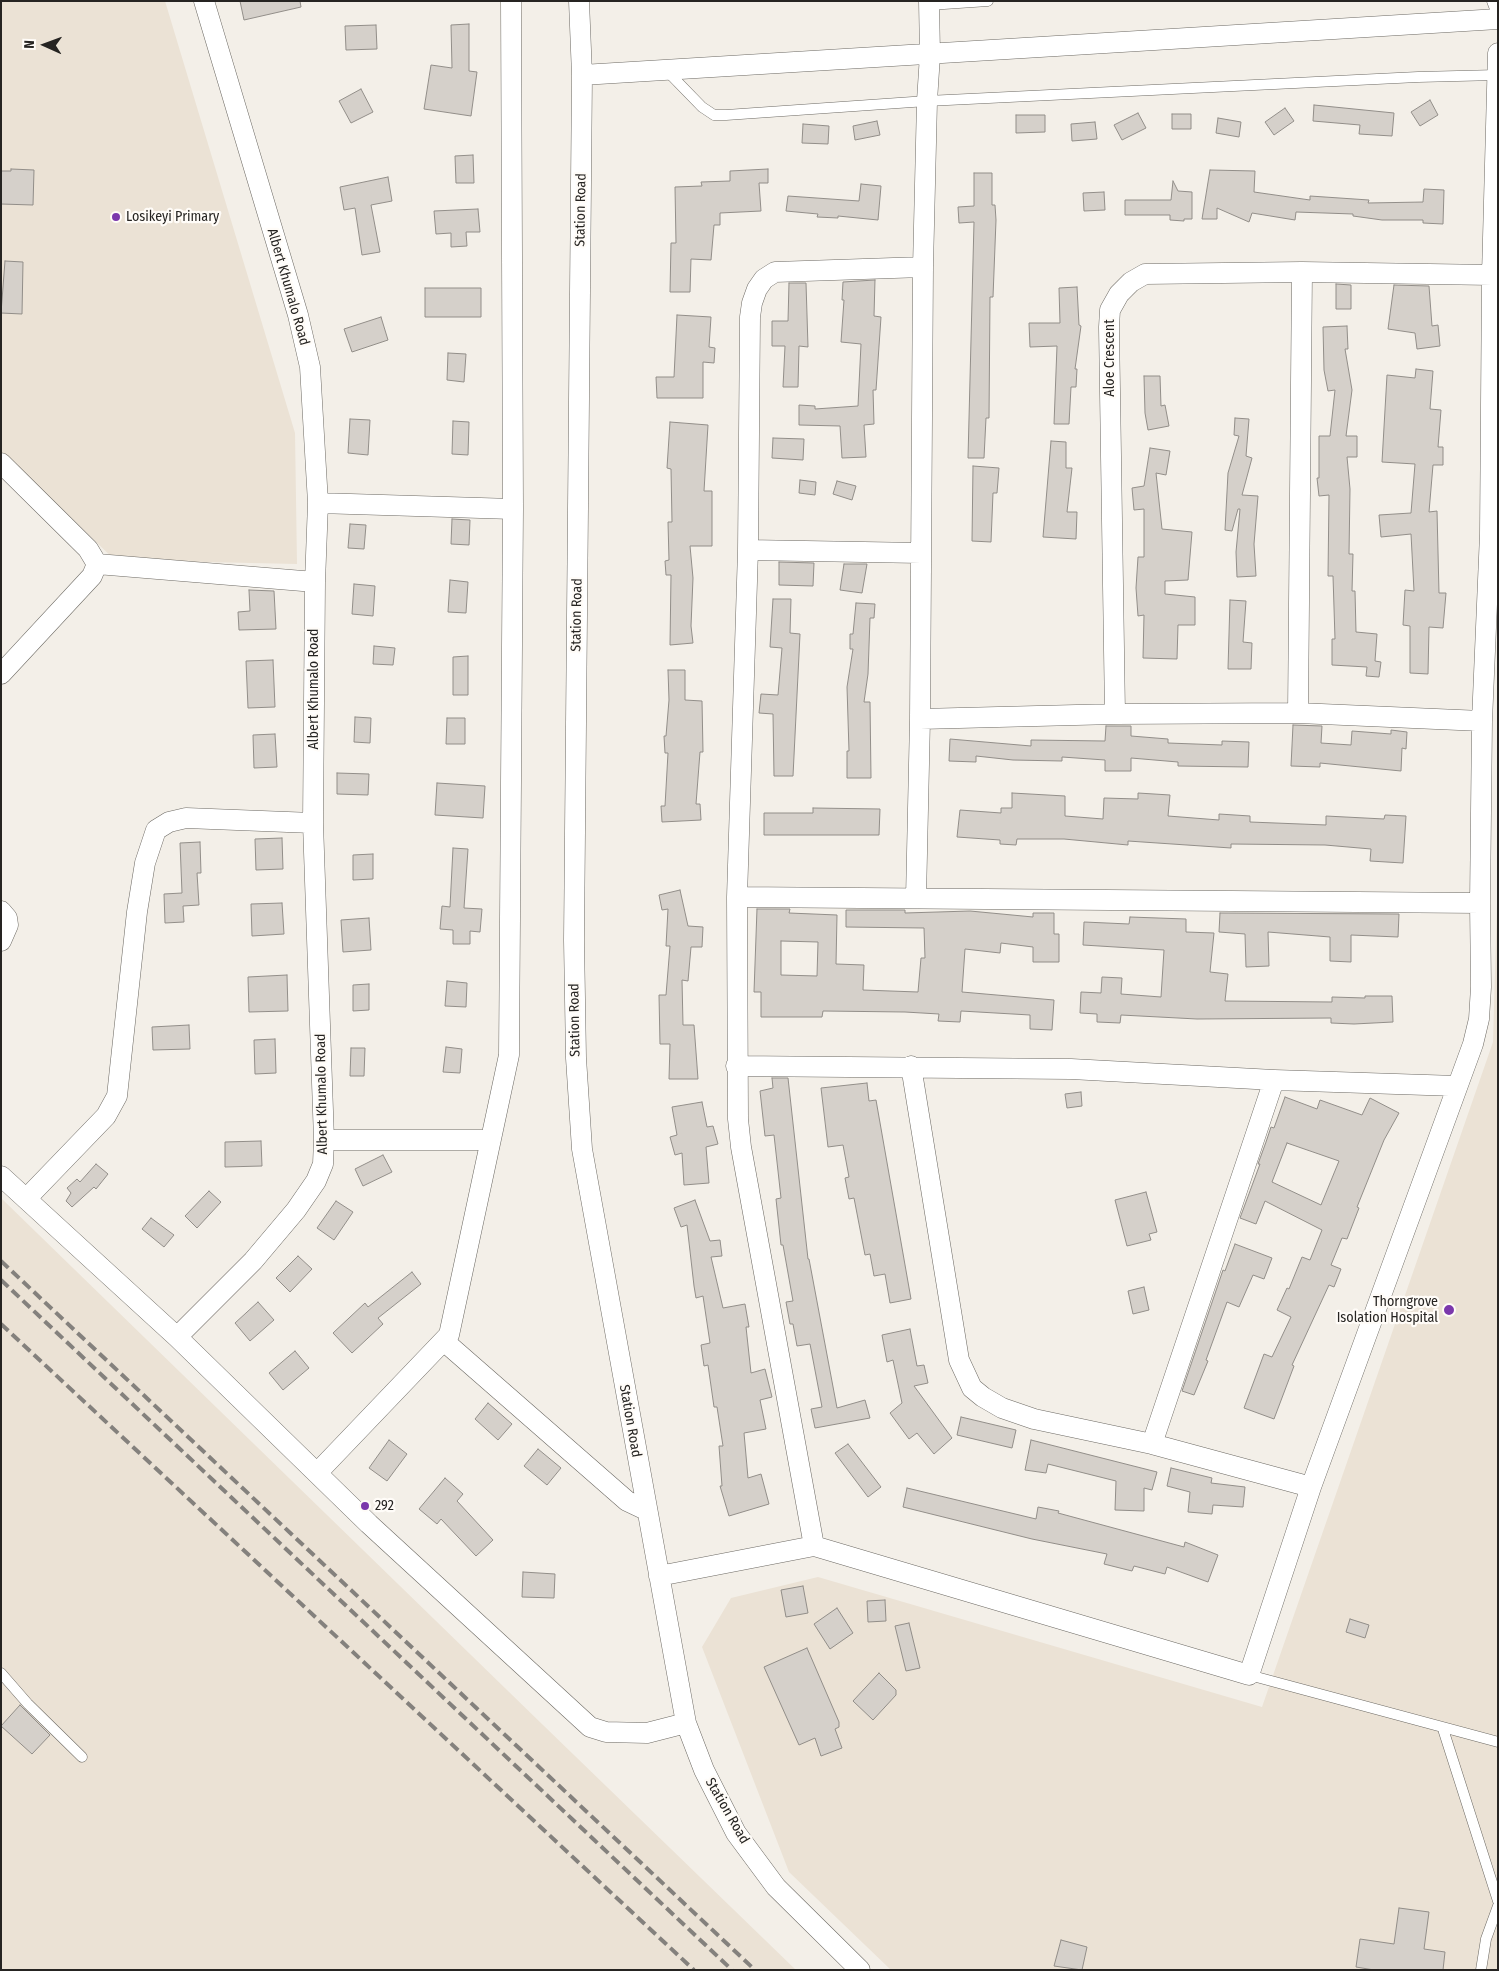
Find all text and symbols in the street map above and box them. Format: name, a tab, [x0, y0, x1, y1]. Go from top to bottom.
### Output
north arrow	[20, 20, 70, 70]
text: N	[21, 40, 38, 49]
street label: Station Road	[572, 173, 590, 247]
place label: Losikeyi Primary	[126, 209, 219, 225]
marker: Losikeyi Primary	[110, 211, 122, 223]
street label: Albert Khumalo Road	[263, 226, 313, 348]
street label: Aloe Crescent	[1102, 319, 1118, 397]
street label: Station Road	[568, 578, 586, 652]
street label: Albert Khumalo Road	[306, 628, 322, 750]
street label: Station Road	[566, 983, 584, 1057]
street label: Albert Khumalo Road	[313, 1033, 331, 1155]
place label: Thorngrove Isolation Hospital	[1337, 1294, 1438, 1326]
marker: Thorngrove Isolation Hospital	[1442, 1303, 1456, 1317]
street label: Station Road	[615, 1383, 645, 1459]
place label: 292	[375, 1498, 394, 1514]
marker: 292	[359, 1500, 371, 1512]
street label: Station Road	[701, 1775, 753, 1847]

